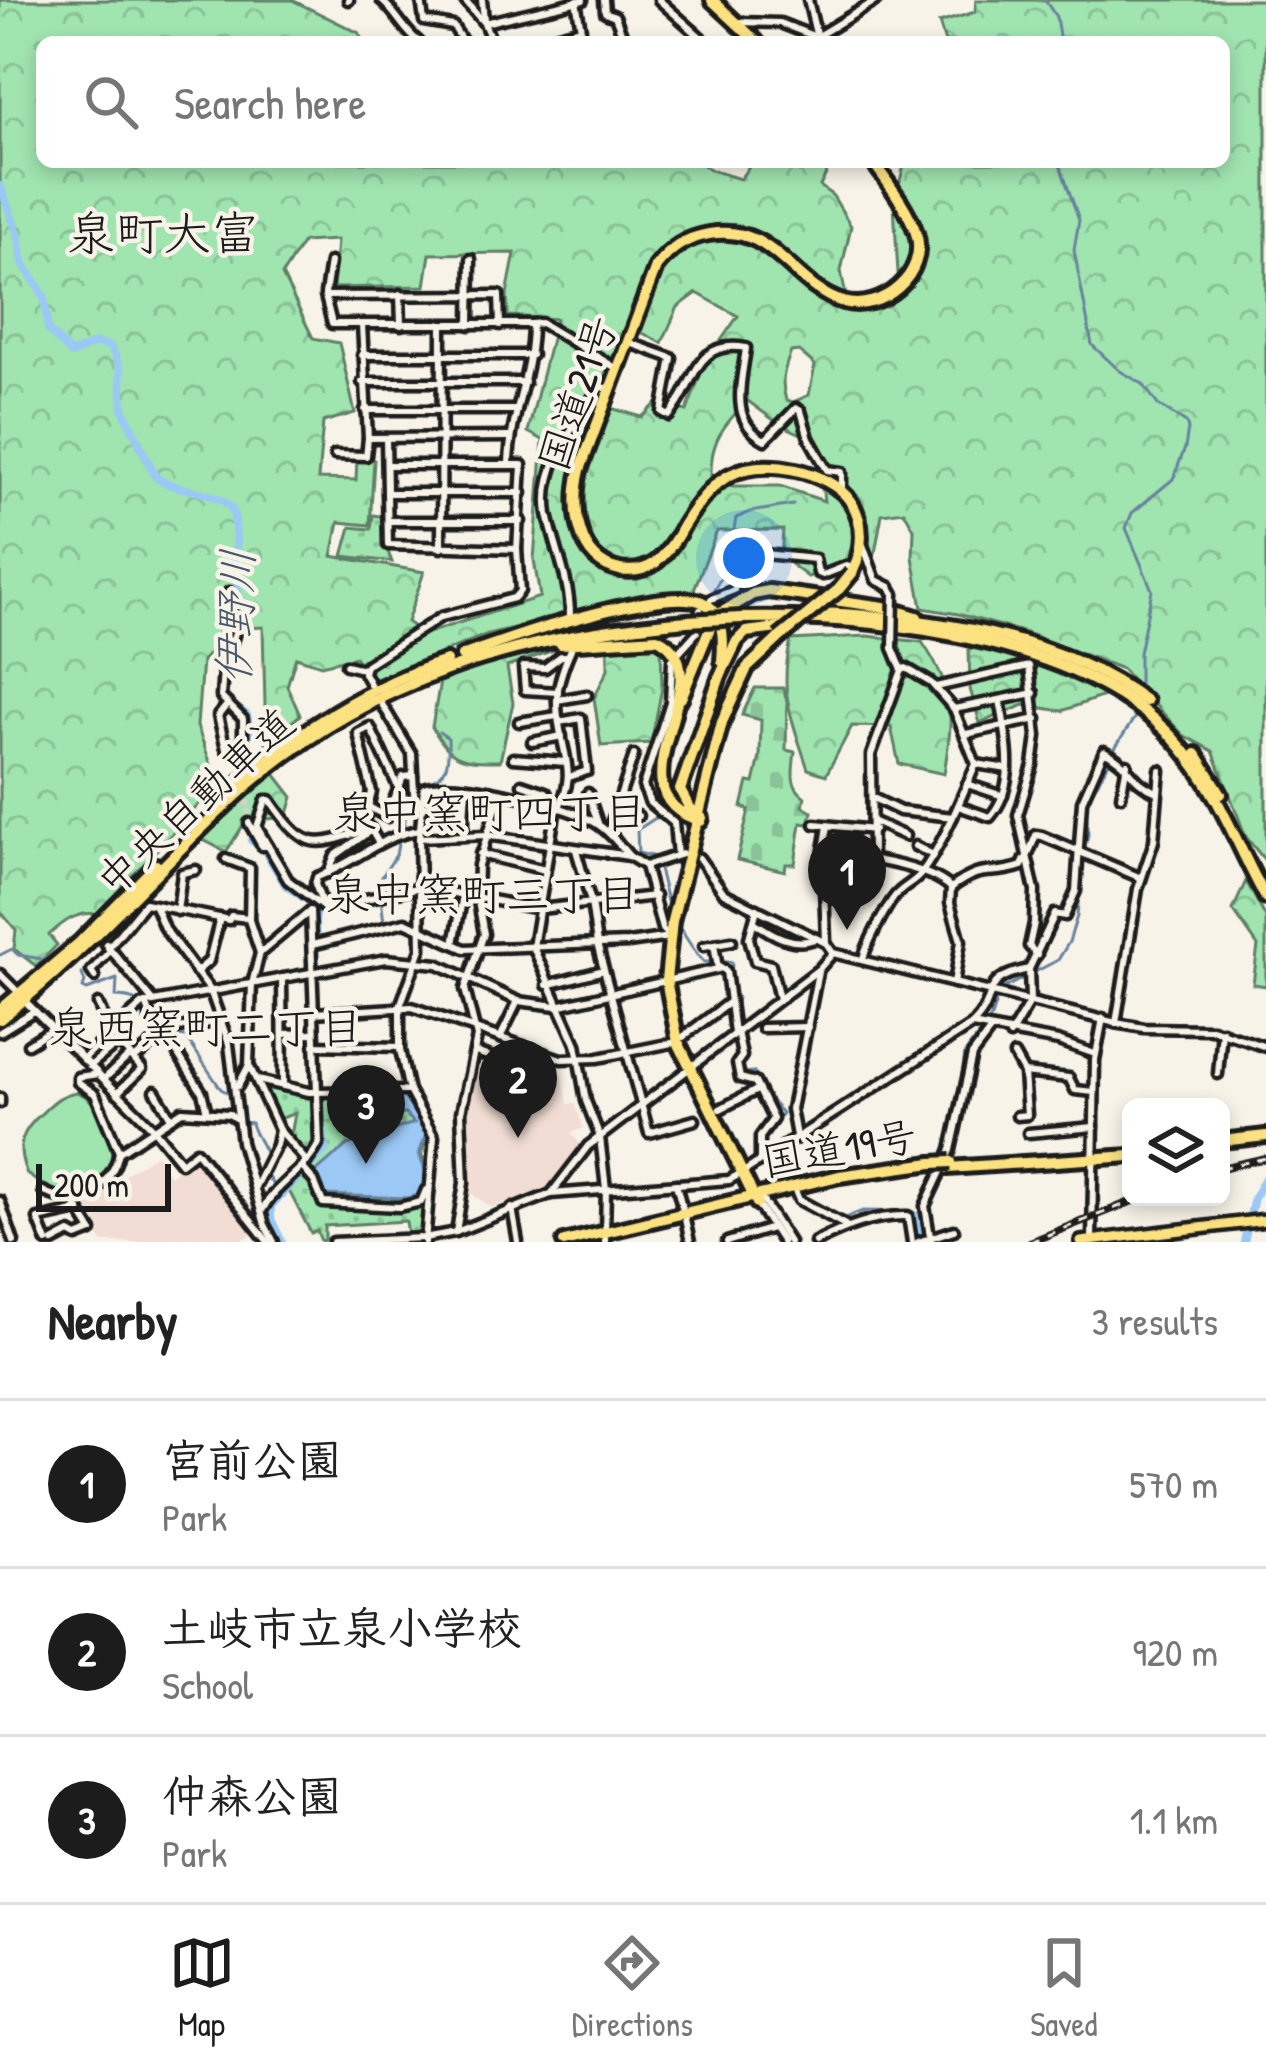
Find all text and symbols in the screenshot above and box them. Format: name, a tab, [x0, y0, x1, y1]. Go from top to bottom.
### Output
search box	[36, 36, 1230, 168]
icon: search	[78, 69, 144, 135]
text: Search here	[174, 72, 366, 133]
district label: 泉町大富	[67, 200, 259, 265]
street label: 国道21号	[523, 307, 630, 478]
your location	[714, 528, 774, 588]
water label: 伊野川	[202, 547, 267, 685]
street label: 中央自動車道	[83, 694, 306, 907]
district label: 泉中窯町四丁目	[332, 781, 648, 842]
pin: 1	[808, 831, 886, 930]
district label: 泉中窯町三丁目	[325, 863, 641, 924]
district label: 泉西窯町二丁目	[48, 996, 364, 1057]
pin: 2	[479, 1039, 557, 1138]
pin: 3	[327, 1065, 405, 1164]
map controls	[1122, 1098, 1230, 1206]
button: layers	[1122, 1098, 1230, 1206]
street label: 国道19号	[757, 1106, 921, 1189]
scale bar	[36, 1158, 171, 1211]
text: 200 m	[54, 1163, 129, 1207]
text: Nearby	[48, 1286, 178, 1355]
text: 3 results	[1092, 1294, 1218, 1347]
text: 宮前公園	[162, 1429, 342, 1490]
text: 1	[80, 1457, 94, 1510]
text: 570 m	[1129, 1457, 1218, 1510]
text: Park	[162, 1490, 227, 1543]
text: 土岐市立泉小学校	[162, 1597, 522, 1658]
text: 2	[78, 1625, 96, 1678]
text: 920 m	[1132, 1625, 1218, 1678]
text: School	[162, 1658, 253, 1711]
text: 仲森公園	[162, 1765, 342, 1826]
text: 3	[78, 1793, 96, 1846]
text: 1.1 km	[1130, 1793, 1218, 1846]
text: Park	[162, 1826, 227, 1879]
tab: Map	[169, 1930, 235, 2046]
tab: Directions	[572, 1930, 693, 2046]
tab: Saved	[1030, 1930, 1097, 2046]

